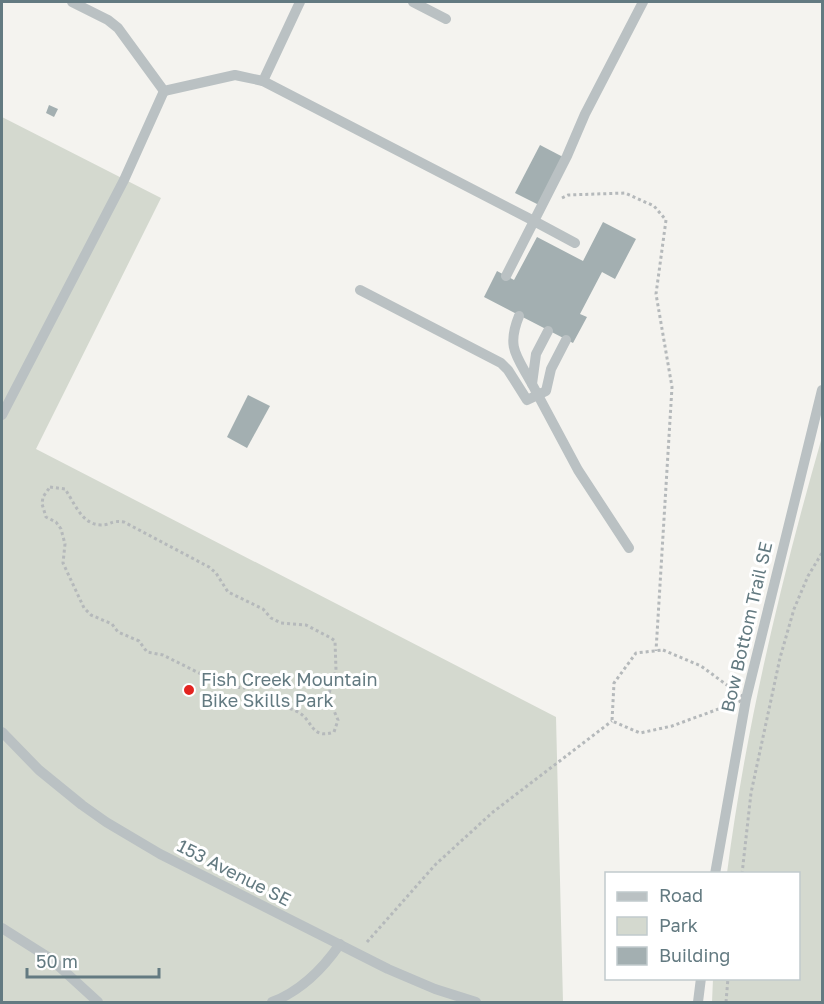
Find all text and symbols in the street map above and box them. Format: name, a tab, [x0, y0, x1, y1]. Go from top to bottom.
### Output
street label: Bow Bottom Trail SE	[716, 539, 776, 714]
place label: Fish Creek Mountain Bike Skills Park	[201, 668, 378, 711]
marker: Fish Creek Mountain Bike Skills Park	[182, 683, 196, 697]
street label: 153 Avenue SE	[174, 834, 295, 910]
legend	[605, 872, 800, 980]
text: Road	[659, 884, 703, 906]
text: Park	[659, 914, 698, 936]
scale bar	[27, 941, 159, 979]
text: Building	[659, 944, 730, 966]
text: 50 m	[36, 950, 78, 972]

